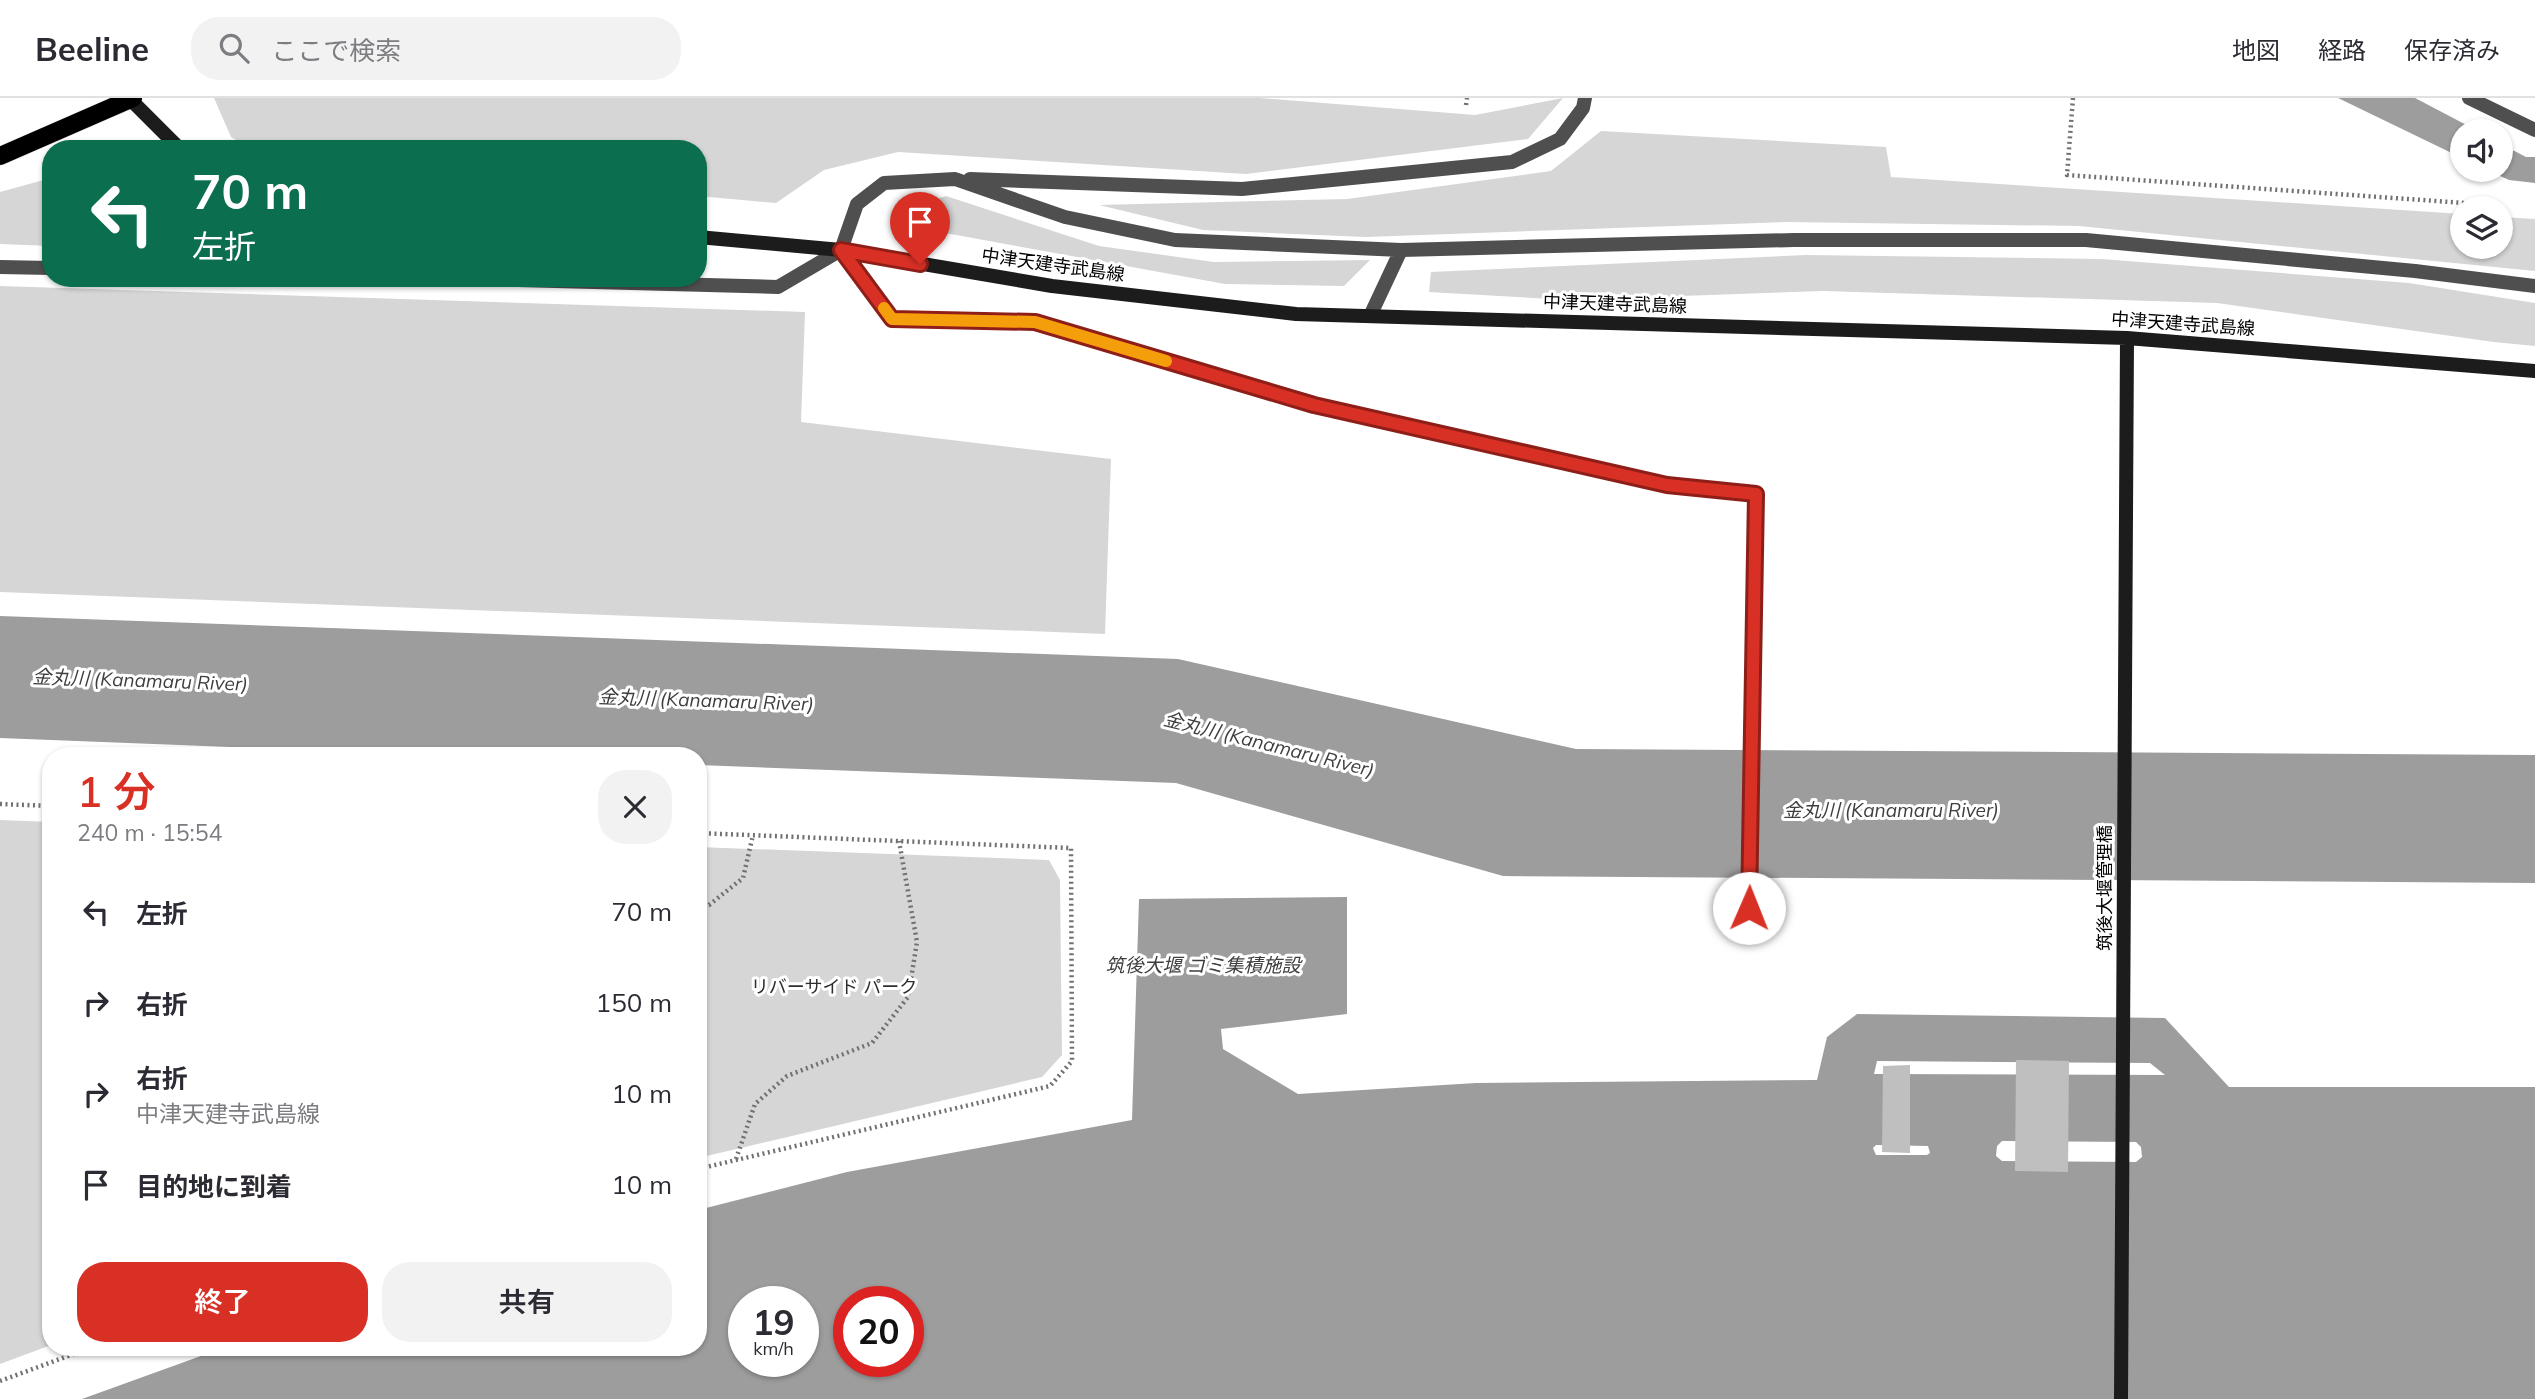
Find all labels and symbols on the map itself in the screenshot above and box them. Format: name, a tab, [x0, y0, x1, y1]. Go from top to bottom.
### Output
pin	[890, 192, 950, 264]
street label: 中津天建寺武島線	[980, 243, 1126, 286]
street label: 中津天建寺武島線	[1543, 289, 1687, 318]
street label: 中津天建寺武島線	[2110, 307, 2256, 340]
water label: 金丸川 (Kanamaru River)	[32, 664, 248, 696]
water label: 金丸川 (Kanamaru River)	[598, 684, 814, 716]
water label: 金丸川 (Kanamaru River)	[1161, 706, 1377, 782]
water label: 金丸川 (Kanamaru River)	[1783, 798, 1999, 822]
street label: 筑後大堰管理橋	[2093, 825, 2116, 951]
position arrow	[1712, 871, 1786, 945]
water label: 筑後大堰 ゴミ集積施設	[1106, 953, 1303, 977]
park label: リバーサイド パーク	[751, 975, 917, 998]
speed limit sign: 20	[833, 1286, 924, 1377]

